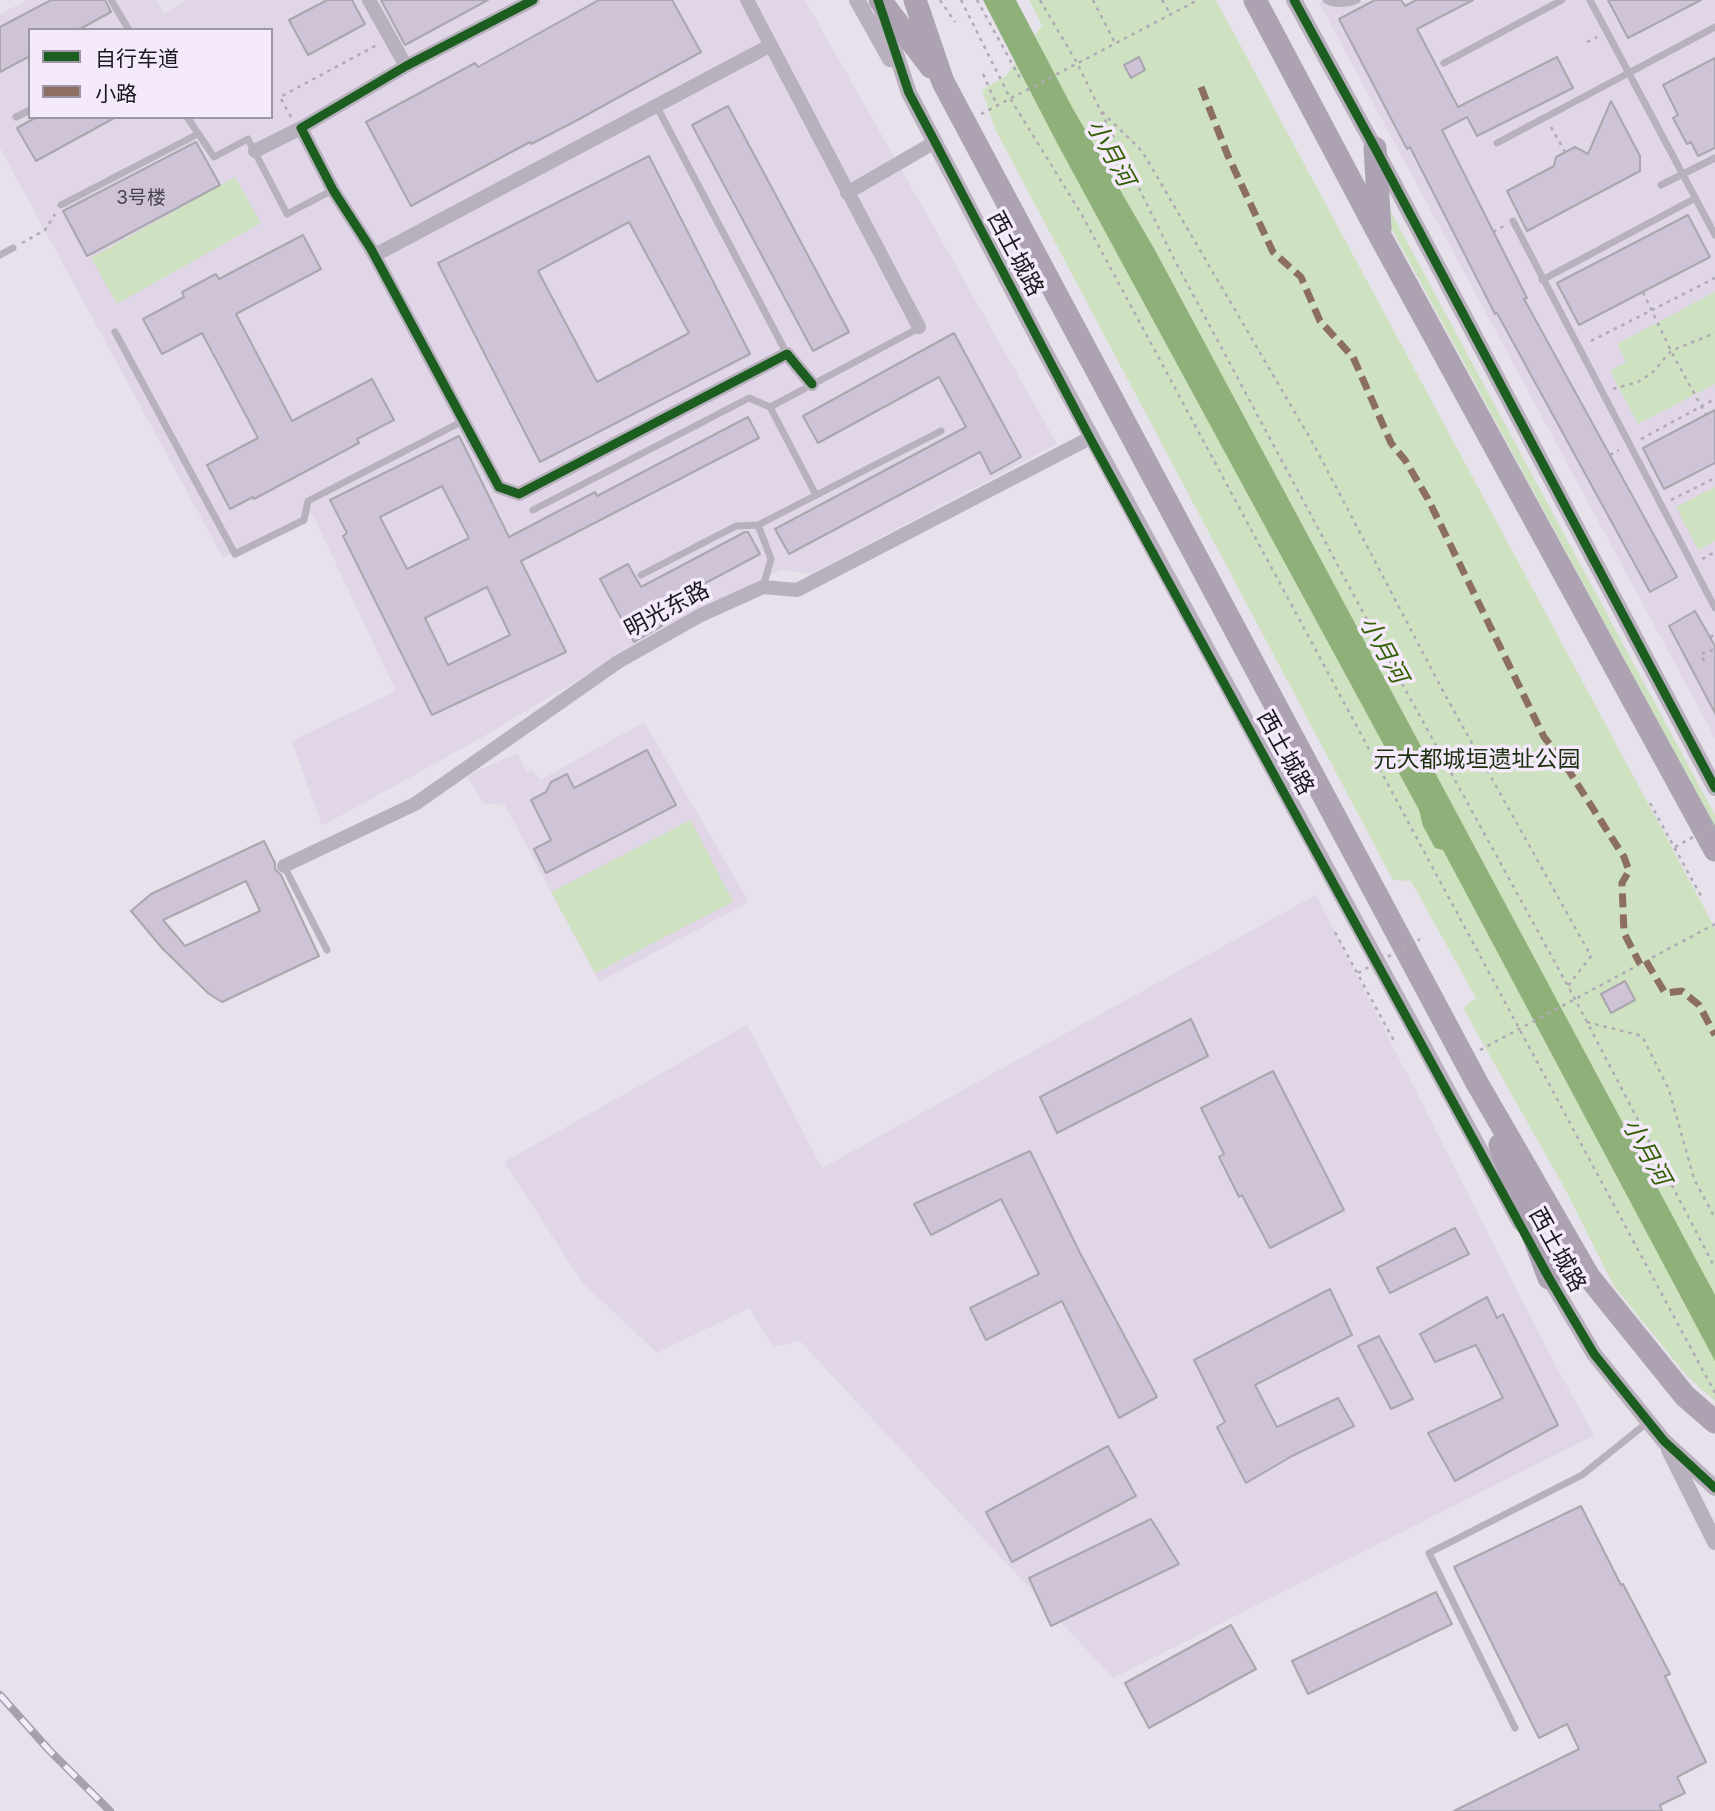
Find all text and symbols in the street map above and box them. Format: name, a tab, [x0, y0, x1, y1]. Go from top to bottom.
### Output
legend	[28, 28, 273, 119]
text: 自行车道	[95, 46, 179, 71]
text: 小路	[95, 81, 137, 106]
water label: 小月河	[1080, 115, 1140, 191]
house number: 3号楼	[116, 187, 166, 209]
street label: 西土城路	[981, 207, 1049, 301]
street label: 明光东路	[620, 576, 714, 644]
water label: 小月河	[1353, 612, 1413, 688]
street label: 西土城路	[1251, 706, 1319, 800]
park label: 元大都城垣遗址公园	[1374, 746, 1580, 774]
water label: 小月河	[1616, 1114, 1676, 1190]
street label: 西土城路	[1523, 1203, 1591, 1297]

